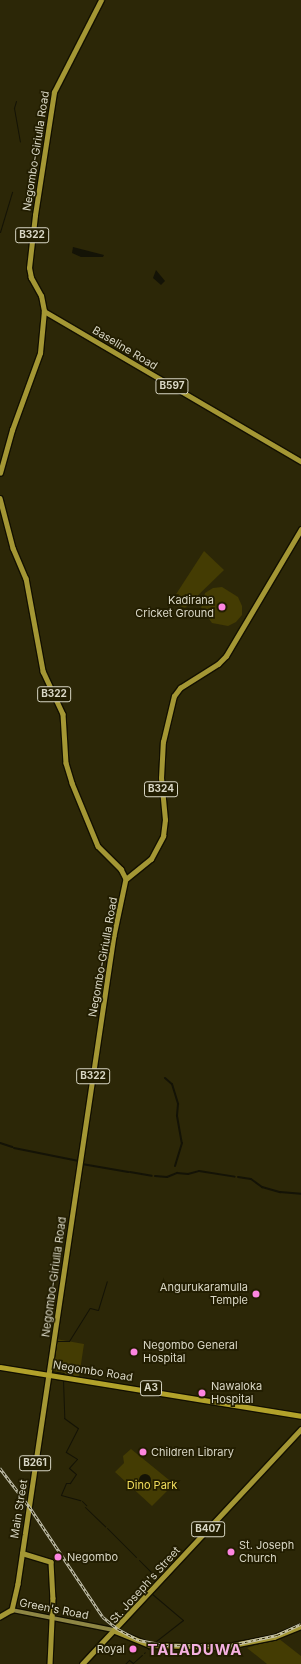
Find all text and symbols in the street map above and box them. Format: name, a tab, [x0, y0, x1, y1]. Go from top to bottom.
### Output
street label: Negombo-Giriulla Road	[20, 90, 52, 212]
road number: B322	[15, 227, 49, 243]
street label: Baseline Road	[90, 323, 160, 373]
road number: B597	[155, 378, 189, 394]
place label: Kadirana Cricket Ground	[135, 594, 214, 620]
marker: Kadirana Cricket Ground	[217, 602, 227, 612]
road number: B322	[37, 686, 71, 702]
road number: B324	[144, 781, 178, 797]
street label: Negombo-Giriulla Road	[86, 896, 120, 1018]
road number: B322	[76, 1068, 110, 1084]
street label: Negombo-Giriulla Road	[39, 1216, 69, 1338]
place label: Angurukaramulla Temple	[160, 1281, 248, 1307]
marker: Angurukaramulla Temple	[251, 1289, 261, 1299]
place label: Negombo General Hospital	[143, 1339, 238, 1365]
marker: Negombo General Hospital	[128, 1346, 140, 1358]
street label: Negombo Road	[52, 1358, 134, 1384]
road number: A3	[140, 1380, 162, 1396]
place label: Nawaloka Hospital	[211, 1380, 262, 1406]
marker: Nawaloka Hospital	[196, 1387, 208, 1399]
place label: Children Library	[151, 1445, 234, 1459]
marker: Children Library	[138, 1447, 148, 1457]
road number: B261	[19, 1455, 51, 1471]
park label: Dino Park	[127, 1478, 177, 1492]
street label: Main Street	[8, 1479, 30, 1539]
road number: B407	[191, 1521, 225, 1537]
place label: St. Joseph Church	[239, 1539, 294, 1565]
street label: St. Joseph's Street	[107, 1544, 183, 1626]
marker: St. Joseph Church	[226, 1547, 236, 1557]
place label: Negombo	[67, 1550, 118, 1564]
marker: Negombo	[52, 1551, 64, 1563]
street label: Green's Road	[18, 1596, 90, 1622]
district label: TALADUWA	[147, 1641, 243, 1659]
place label: Royal	[97, 1642, 125, 1656]
marker: Royal	[128, 1644, 138, 1654]

